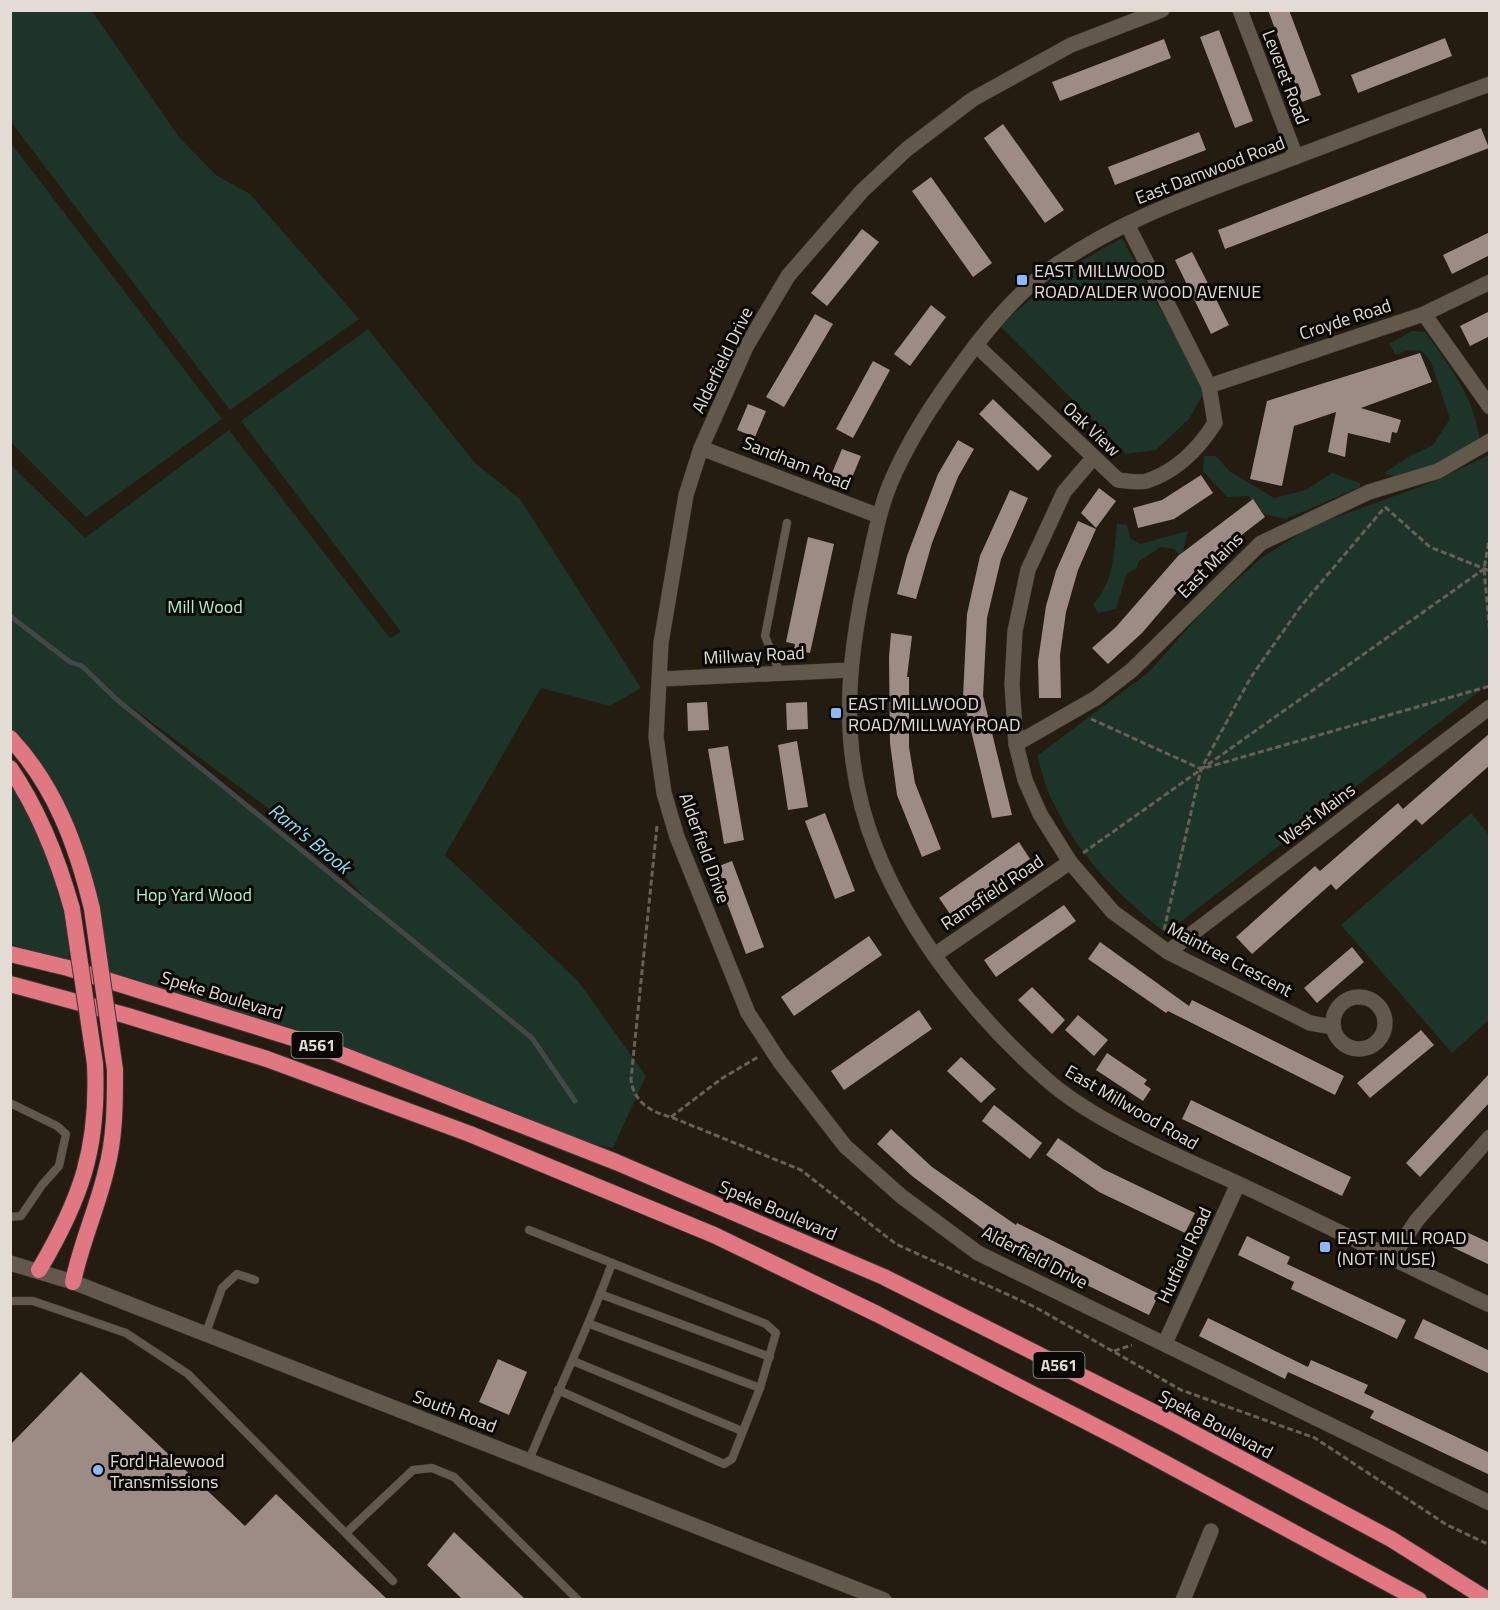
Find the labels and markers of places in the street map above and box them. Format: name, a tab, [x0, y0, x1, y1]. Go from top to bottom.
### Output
place label: EAST MILLWOOD ROAD/ALDER WOOD AVENUE	[1034, 257, 1261, 305]
marker: EAST MILLWOOD ROAD/ALDER WOOD AVENUE	[1015, 273, 1029, 287]
place label: EAST MILLWOOD ROAD/MILLWAY ROAD	[848, 690, 1021, 738]
marker: EAST MILLWOOD ROAD/MILLWAY ROAD	[829, 706, 843, 720]
place label: EAST MILL ROAD (NOT IN USE)	[1337, 1224, 1467, 1272]
marker: EAST MILL ROAD (NOT IN USE)	[1318, 1240, 1332, 1254]
place label: Ford Halewood Transmissions	[110, 1447, 225, 1495]
marker: Ford Halewood Transmissions	[91, 1463, 105, 1477]

